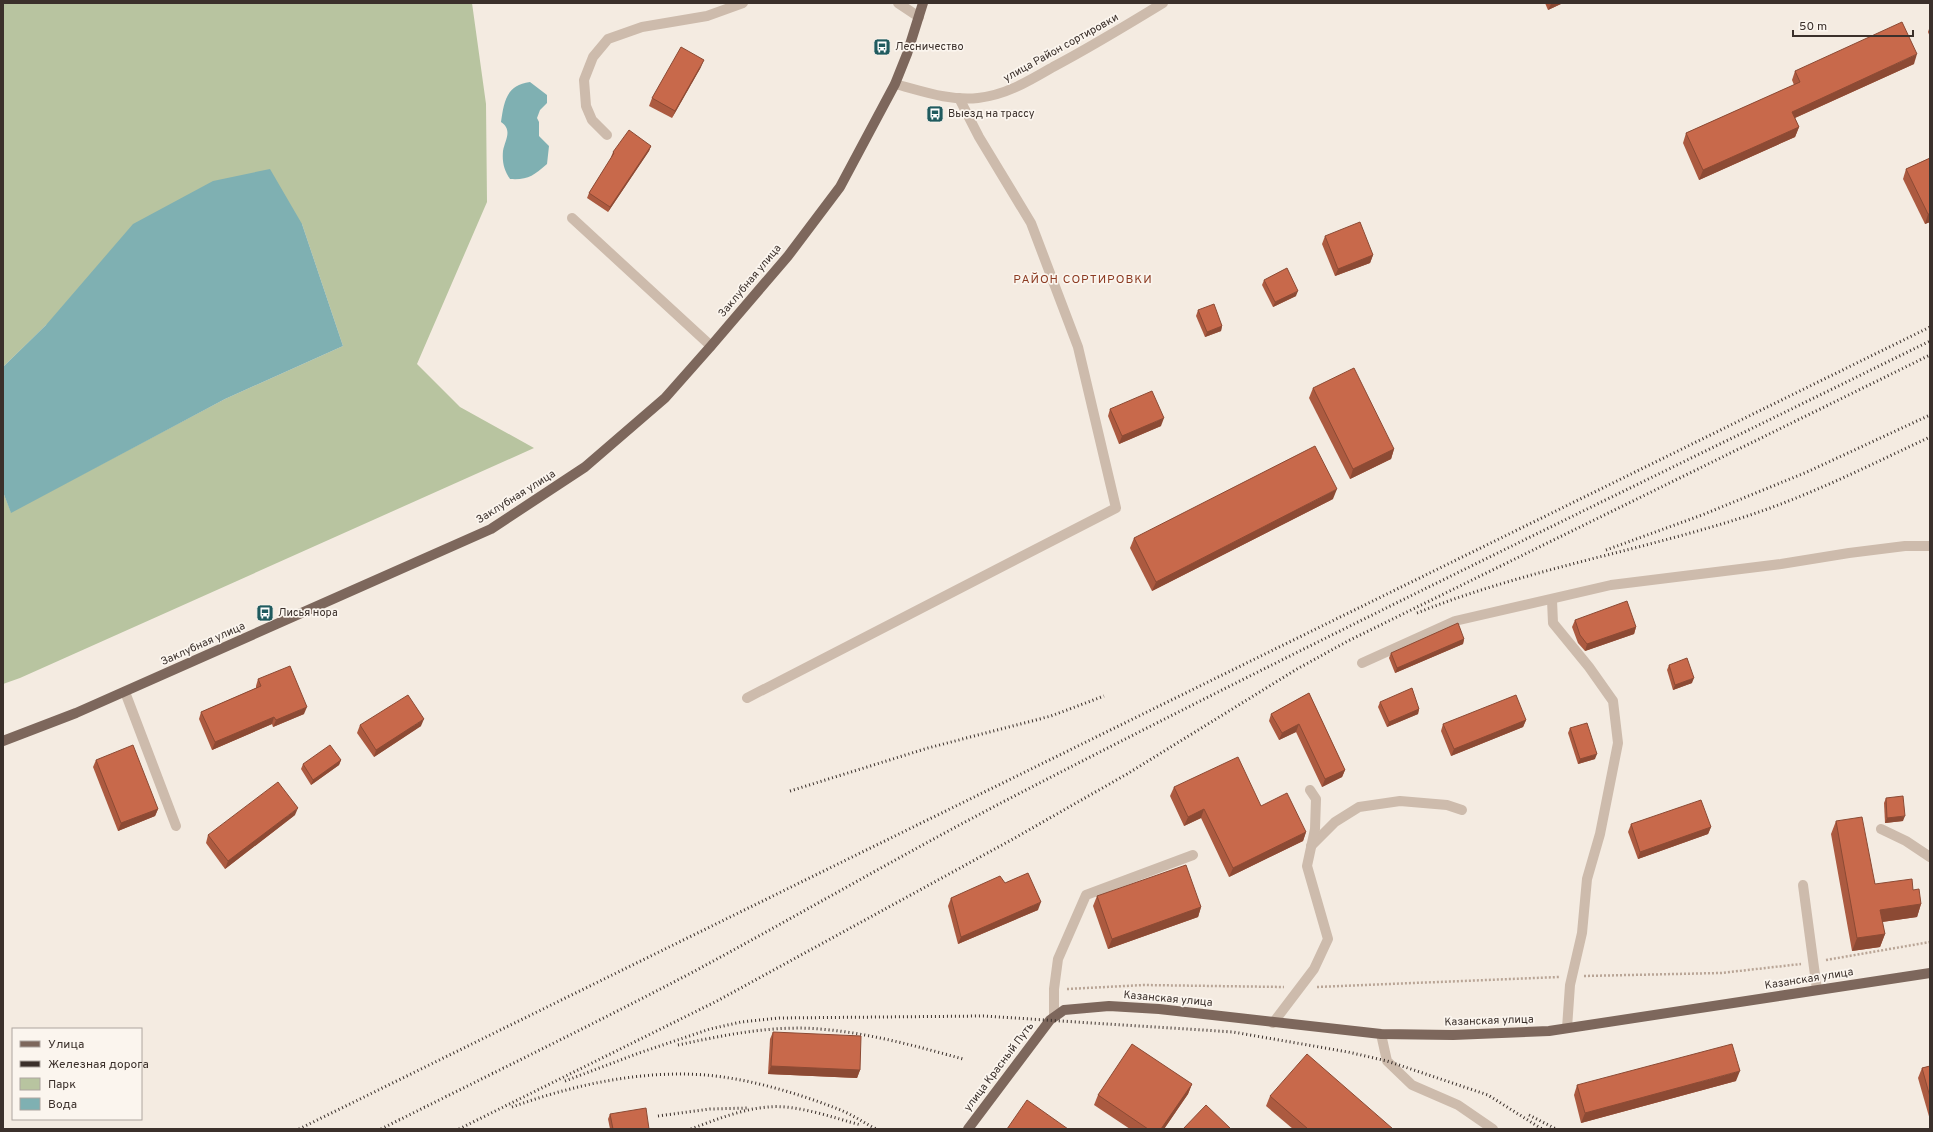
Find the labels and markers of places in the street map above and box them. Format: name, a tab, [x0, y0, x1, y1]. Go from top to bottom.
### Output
bus stop icon: Лесничество	[872, 37, 892, 57]
place label: Лесничество	[895, 40, 964, 54]
bus stop icon: Выезд на трассу	[925, 104, 945, 124]
place label: Выезд на трассу	[948, 107, 1035, 121]
bus stop icon: Лисья нора	[255, 603, 275, 623]
place label: Лисья нора	[278, 606, 338, 620]

